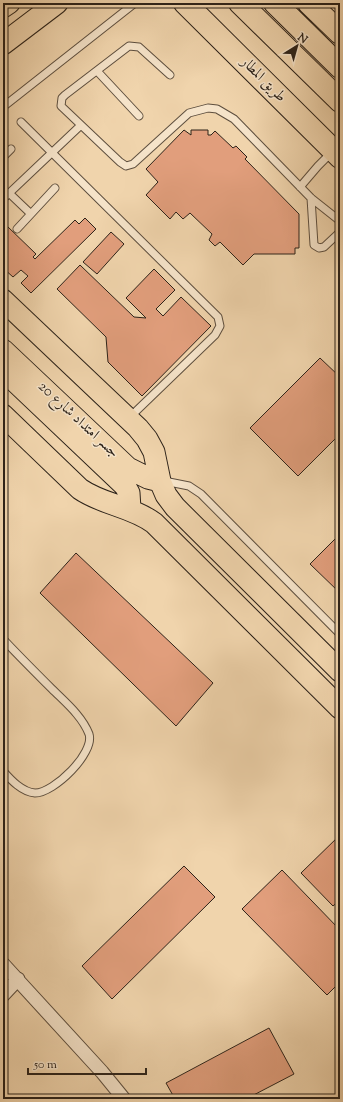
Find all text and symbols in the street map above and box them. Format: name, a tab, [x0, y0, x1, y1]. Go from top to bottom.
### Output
north arrow	[277, 26, 317, 66]
text: N	[293, 29, 311, 48]
street label: طريق المطار	[234, 51, 291, 108]
street label: جسر امتداد شارع 20	[32, 377, 123, 464]
scale bar	[28, 1050, 146, 1076]
text: 50 m	[33, 1056, 57, 1074]

